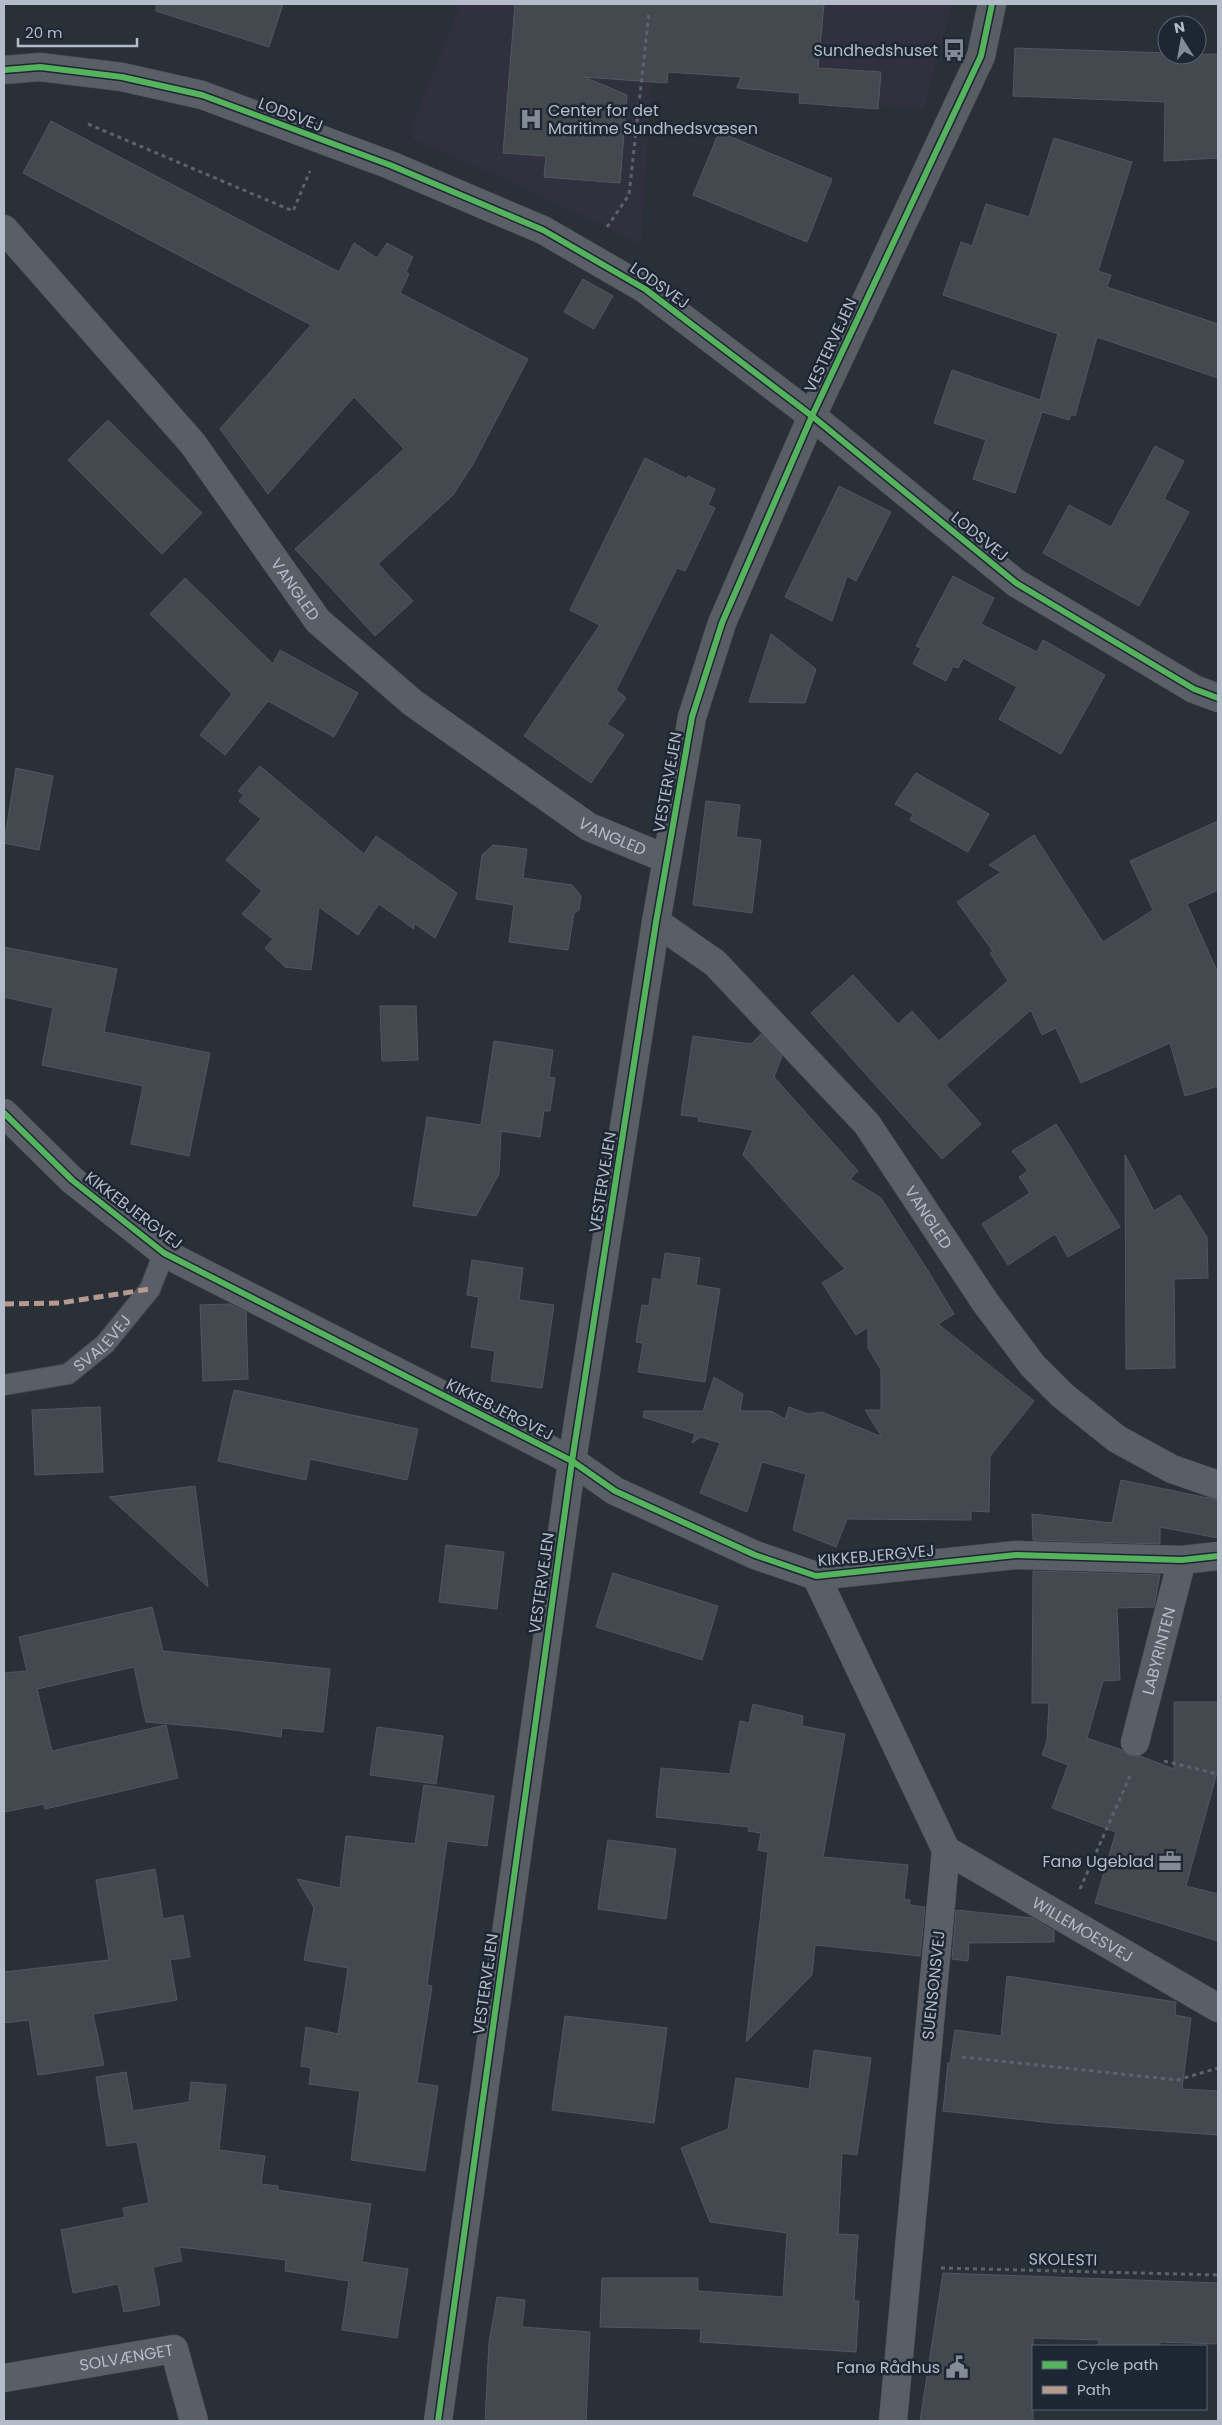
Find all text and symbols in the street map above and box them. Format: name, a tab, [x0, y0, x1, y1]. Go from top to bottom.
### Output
scale bar	[18, 15, 136, 47]
north arrow	[1157, 15, 1207, 65]
text: N	[1172, 16, 1187, 38]
text: 20 m	[25, 22, 63, 43]
bus stop icon: Sundhedshuset	[941, 37, 967, 63]
place label: Sundhedshuset	[813, 39, 938, 62]
street label: LODSVEJ	[255, 92, 327, 137]
place label: Center for det Maritime Sundhedsvæsen	[548, 99, 758, 140]
hospital icon: Center for det Maritime Sundhedsvæsen	[518, 106, 544, 132]
street label: LODSVEJ	[625, 257, 694, 314]
street label: VESTERVEJEN	[798, 294, 862, 396]
street label: LODSVEJ	[946, 506, 1013, 567]
street label: VANGLED	[265, 554, 325, 625]
street label: VESTERVEJEN	[647, 730, 688, 834]
street label: VANGLED	[573, 812, 650, 861]
street label: VESTERVEJEN	[583, 1130, 622, 1234]
street label: KIKKEBJERGVEJ	[80, 1166, 187, 1255]
street label: VANGLED	[899, 1181, 958, 1254]
street label: SVALEVEJ	[68, 1310, 137, 1378]
street label: KIKKEBJERGVEJ	[442, 1373, 557, 1446]
street label: VESTERVEJEN	[523, 1531, 560, 1635]
street label: KIKKEBJERGVEJ	[817, 1539, 935, 1572]
street label: LABYRINTEN	[1137, 1605, 1181, 1698]
office icon: Fanø Ugeblad	[1157, 1848, 1183, 1874]
place label: Fanø Ugeblad	[1042, 1850, 1154, 1873]
street label: WILLEMOESVEJ	[1028, 1891, 1137, 1968]
street label: SUENSONSVEJ	[916, 1929, 951, 2041]
street label: VESTERVEJEN	[467, 1932, 504, 2036]
street label: SKOLESTI	[1028, 2247, 1098, 2272]
street label: SOLVÆNGET	[78, 2338, 175, 2377]
legend	[1032, 2345, 1207, 2410]
public building icon: Fanø Rådhus	[944, 2354, 970, 2380]
text: Cycle path	[1077, 2354, 1158, 2375]
place label: Fanø Rådhus	[836, 2356, 940, 2379]
text: Path	[1077, 2379, 1111, 2400]

